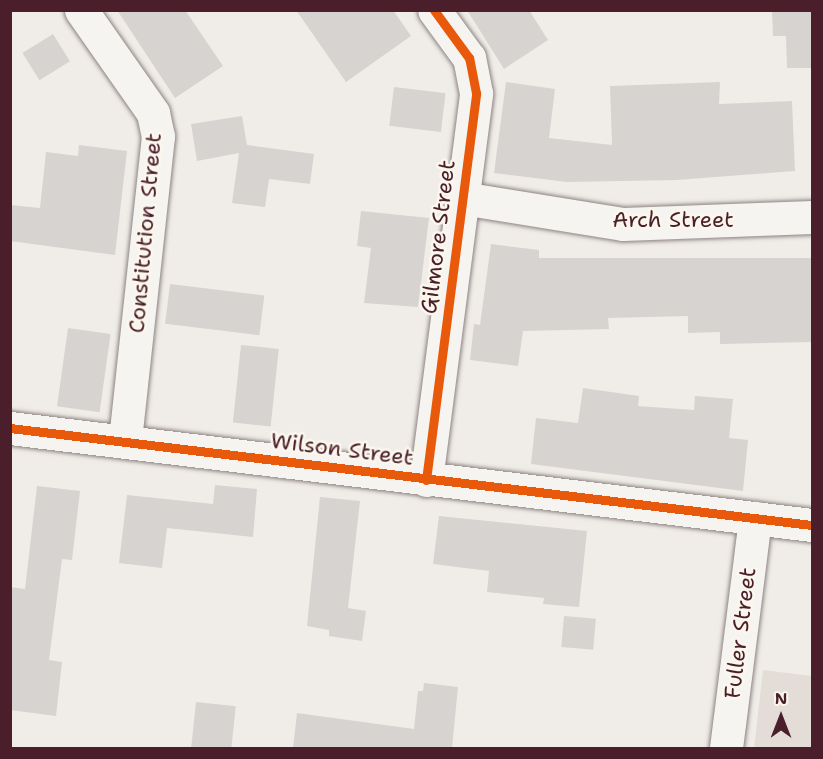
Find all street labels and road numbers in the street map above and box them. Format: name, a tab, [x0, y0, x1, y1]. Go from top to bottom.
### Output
street label: Constitution Street	[123, 132, 167, 334]
street label: Gilmore Street	[415, 158, 461, 316]
street label: Arch Street	[612, 207, 734, 233]
street label: Wilson Street	[269, 427, 415, 471]
street label: Fuller Street	[719, 566, 761, 700]

